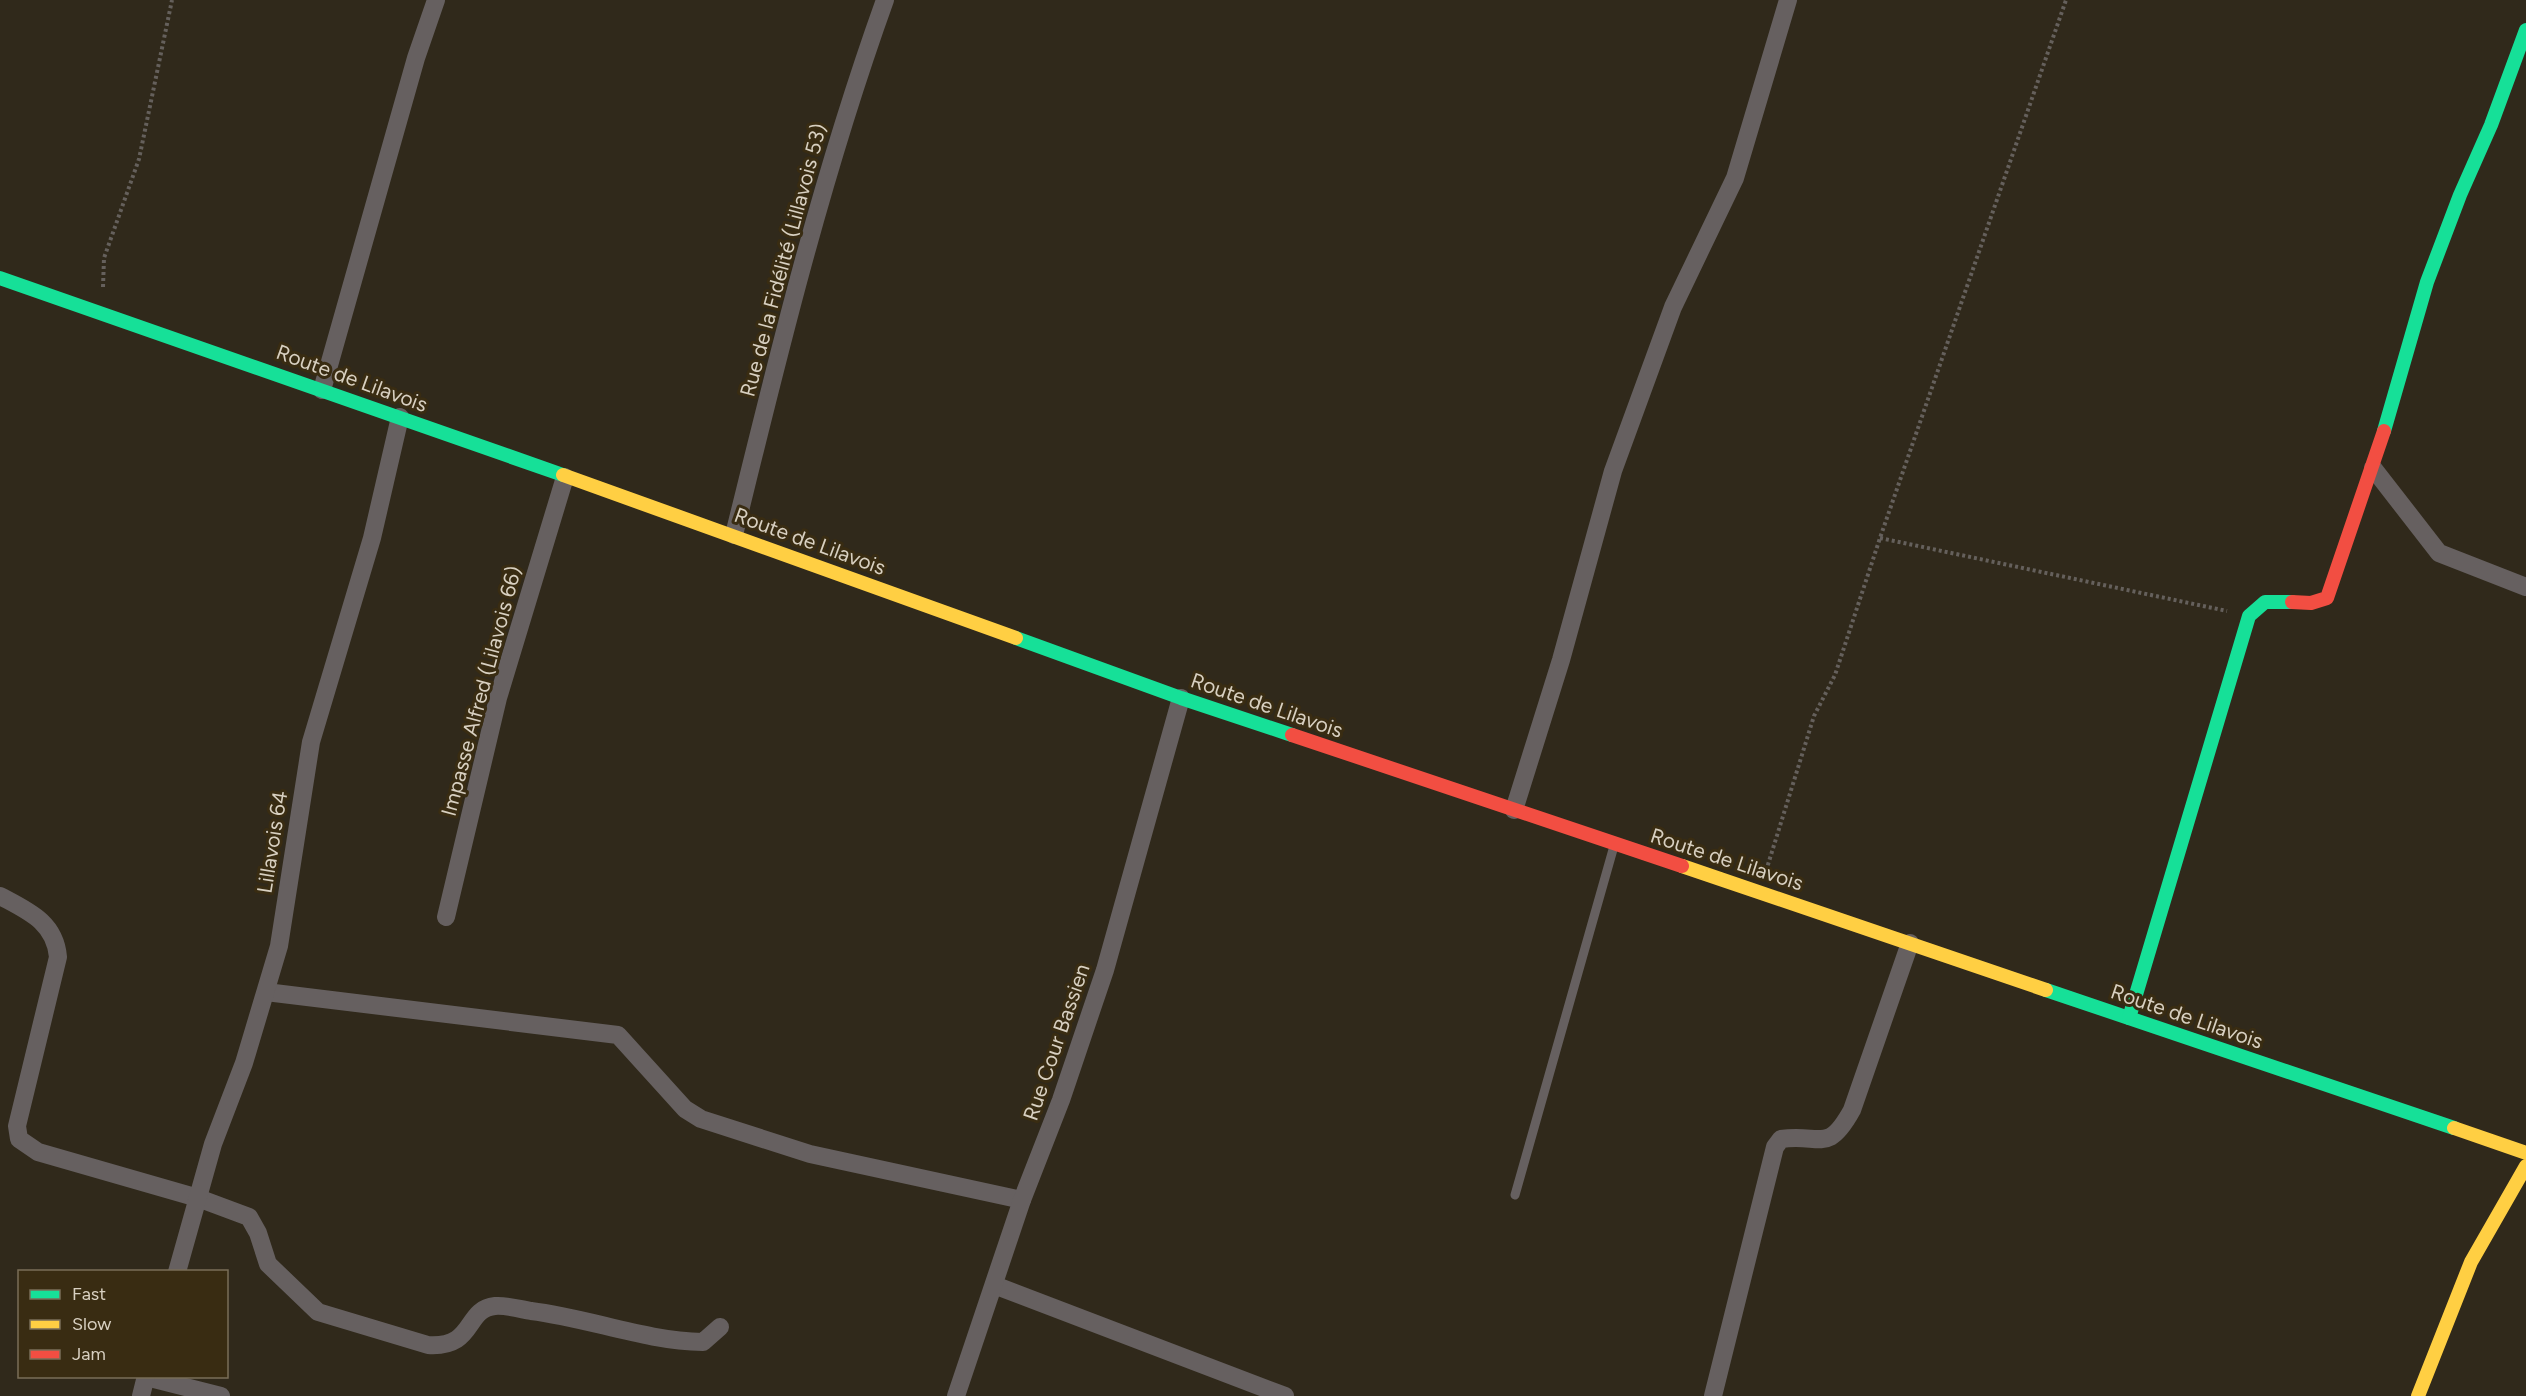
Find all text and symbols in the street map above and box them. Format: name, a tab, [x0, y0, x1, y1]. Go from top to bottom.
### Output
street label: Rue de la Fidélité (Lillavois 53)	[734, 121, 832, 399]
street label: Route de Lilavois	[273, 339, 431, 417]
street label: Route de Lilavois	[731, 502, 889, 580]
street label: Impasse Alfred (Lilavois 66)	[436, 563, 526, 819]
street label: Route de Lilavois	[1188, 667, 1346, 743]
street label: Lillavois 64	[252, 789, 292, 895]
street label: Route de Lilavois	[1648, 823, 1806, 895]
street label: Rue Cour Bassien	[1017, 960, 1095, 1124]
street label: Route de Lilavois	[2108, 978, 2266, 1054]
legend	[18, 1270, 228, 1378]
text: Fast	[72, 1283, 106, 1305]
text: Slow	[72, 1313, 111, 1335]
text: Jam	[72, 1343, 106, 1365]

